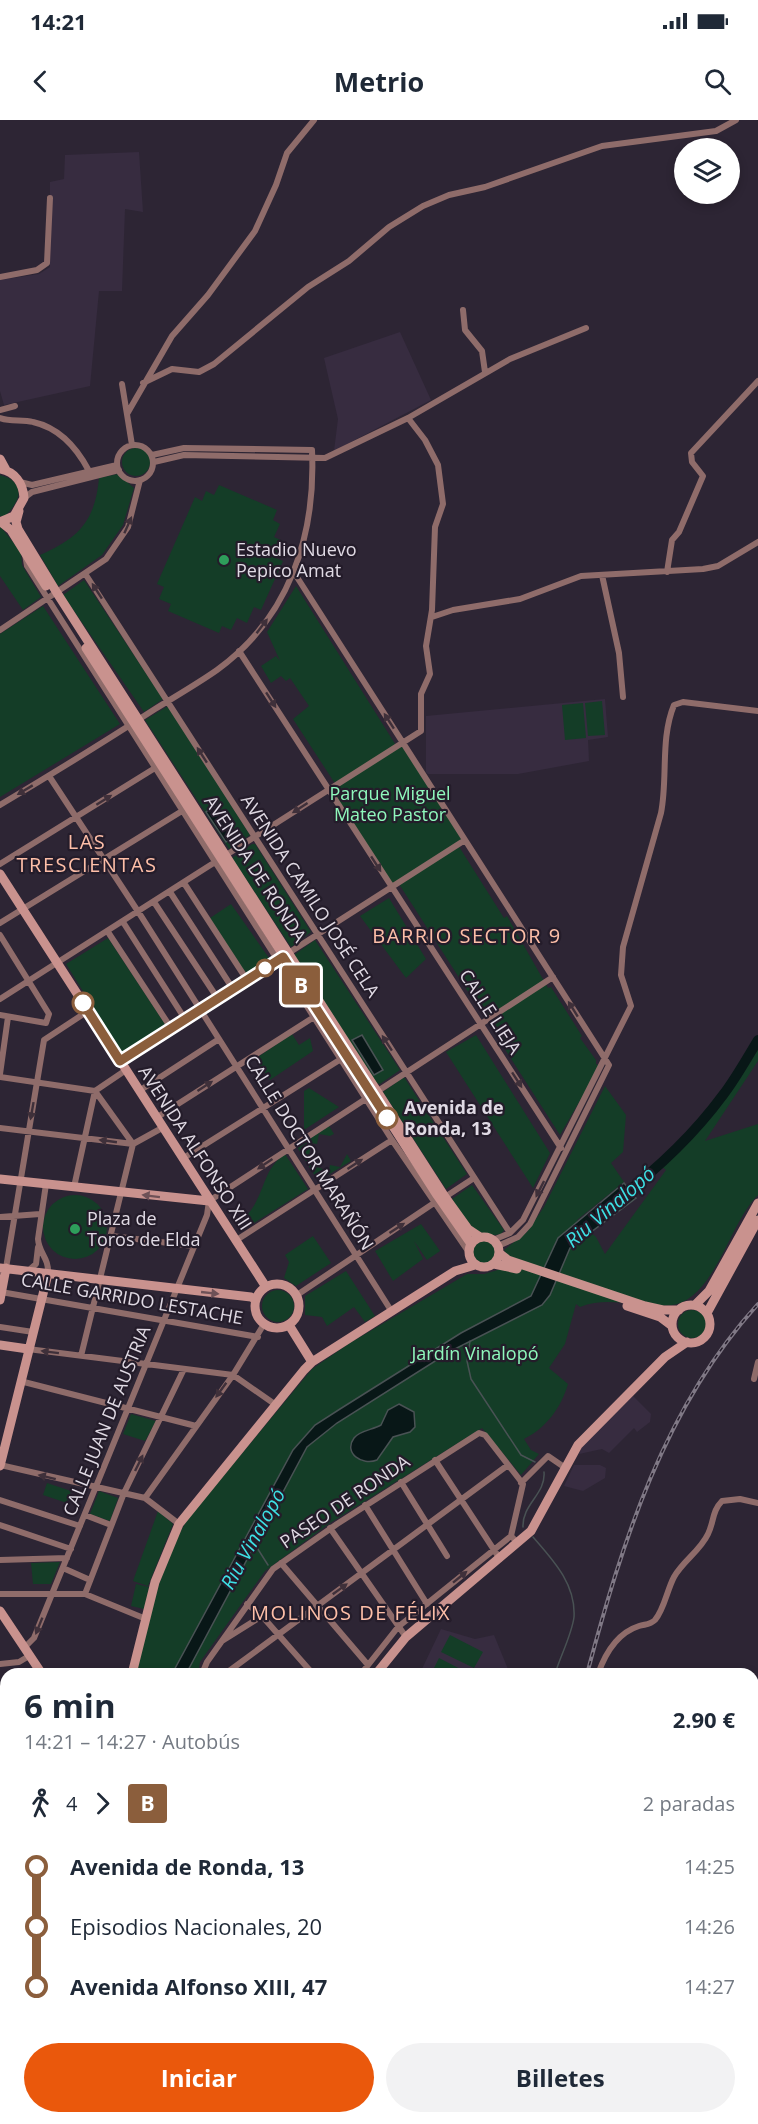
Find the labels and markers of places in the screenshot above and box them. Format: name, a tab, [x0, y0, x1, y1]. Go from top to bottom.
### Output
place label: Estadio Nuevo Pepico Amat	[236, 537, 357, 582]
marker: Estadio Nuevo Pepico Amat	[217, 553, 231, 567]
unlabelled marker	[256, 959, 274, 977]
unlabelled marker	[72, 992, 94, 1014]
place label: Avenida de Ronda, 13	[404, 1095, 504, 1140]
marker: Avenida de Ronda, 13	[376, 1107, 398, 1129]
place label: Plaza de Toros de Elda	[87, 1206, 201, 1251]
marker: Plaza de Toros de Elda	[68, 1222, 82, 1236]

